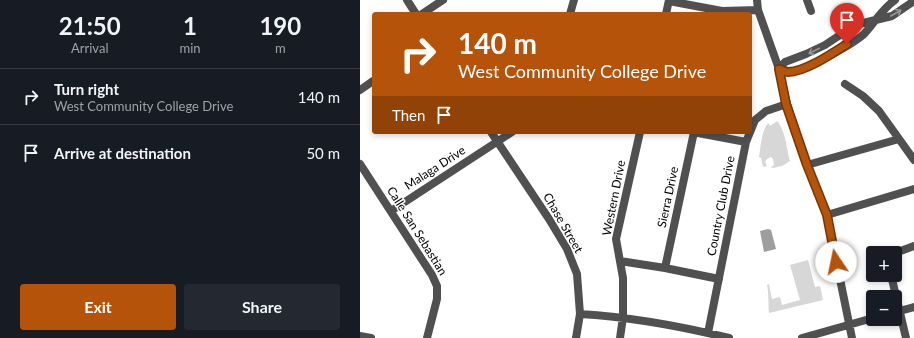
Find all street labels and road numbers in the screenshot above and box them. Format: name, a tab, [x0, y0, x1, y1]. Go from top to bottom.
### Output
street label: Malaga Drive	[401, 142, 468, 193]
street label: Country Club Drive	[703, 155, 738, 257]
street label: Western Drive	[599, 159, 628, 237]
street label: Sierra Drive	[654, 165, 681, 229]
street label: Calle San Sebastian	[384, 184, 451, 278]
street label: Chase Street	[540, 190, 587, 256]

